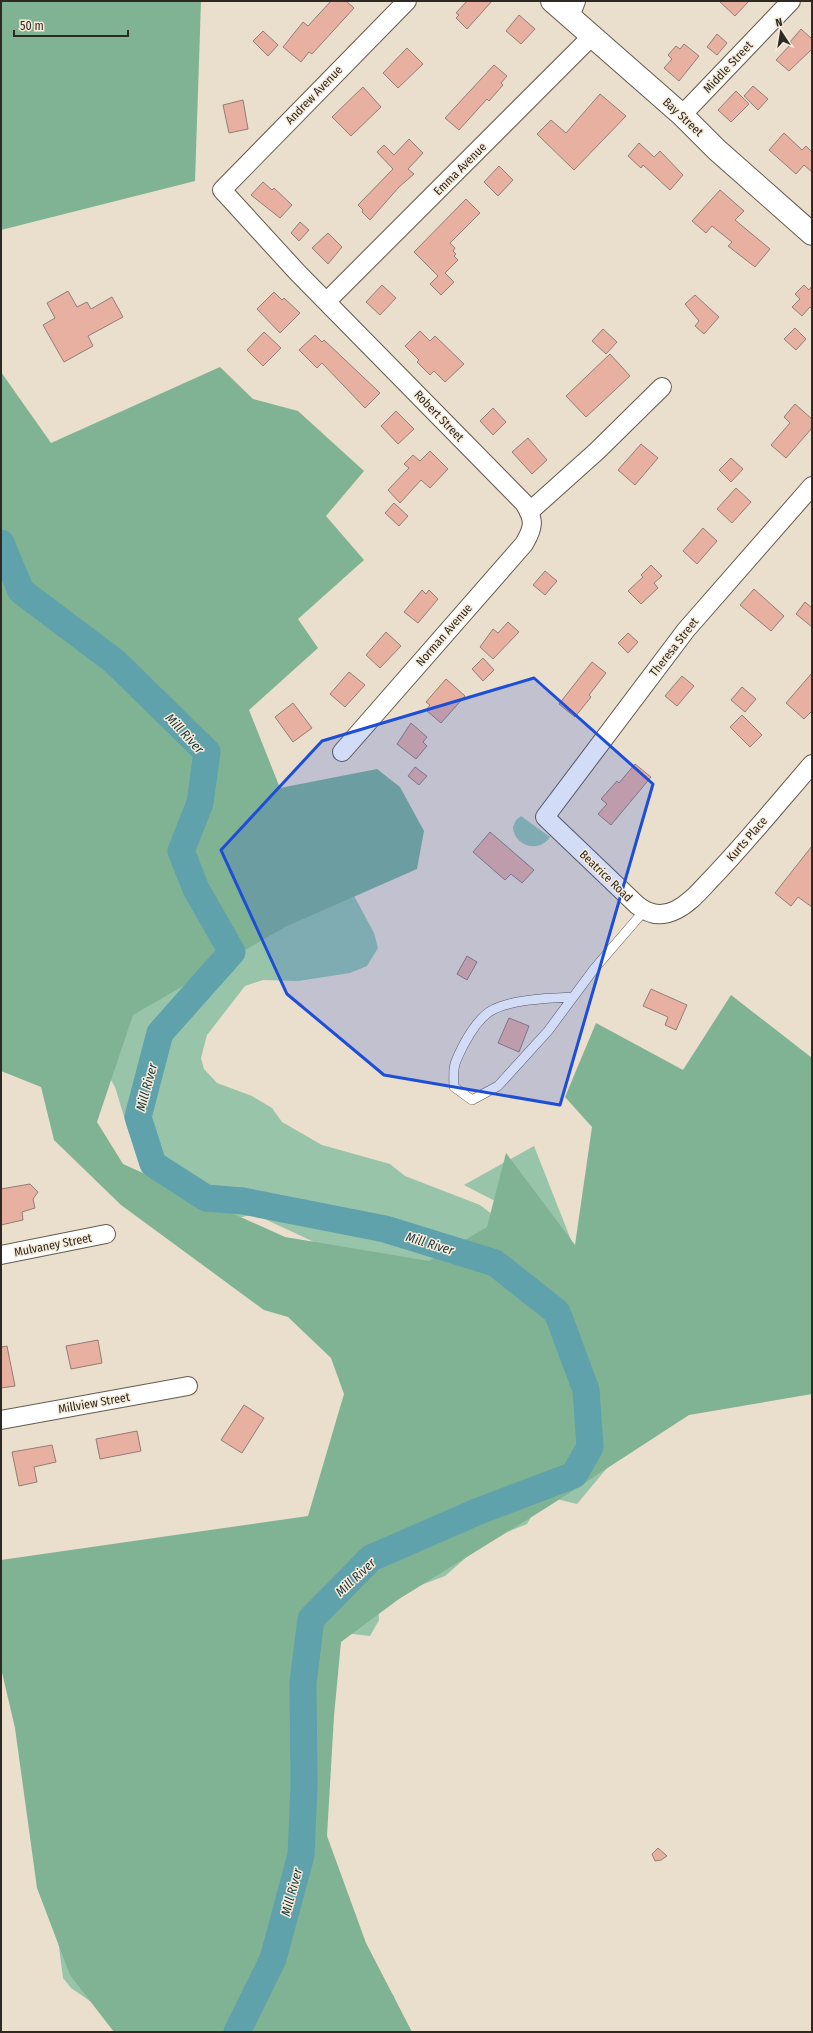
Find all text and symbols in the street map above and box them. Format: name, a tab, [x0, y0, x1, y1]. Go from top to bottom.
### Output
scale bar	[14, 12, 128, 38]
north arrow	[761, 12, 801, 52]
text: N	[774, 16, 784, 30]
text: 50 m	[20, 19, 44, 33]
street label: Middle Street	[700, 38, 756, 96]
street label: Andrew Avenue	[283, 63, 345, 127]
street label: Bay Street	[660, 95, 706, 139]
street label: Emma Avenue	[431, 140, 489, 198]
street label: Robert Street	[411, 388, 467, 444]
street label: Norman Avenue	[413, 601, 475, 669]
street label: Theresa Street	[647, 615, 701, 679]
water label: Mill River	[162, 710, 207, 757]
street label: Kurts Place	[724, 814, 770, 864]
street label: Beatrice Road	[577, 847, 635, 905]
water label: Mill River	[133, 1061, 160, 1113]
water label: Mill River	[404, 1229, 456, 1258]
street label: Mulvaney Street	[13, 1231, 93, 1259]
street label: Millview Street	[57, 1390, 131, 1416]
water label: Mill River	[332, 1555, 379, 1600]
water label: Mill River	[278, 1866, 305, 1918]

